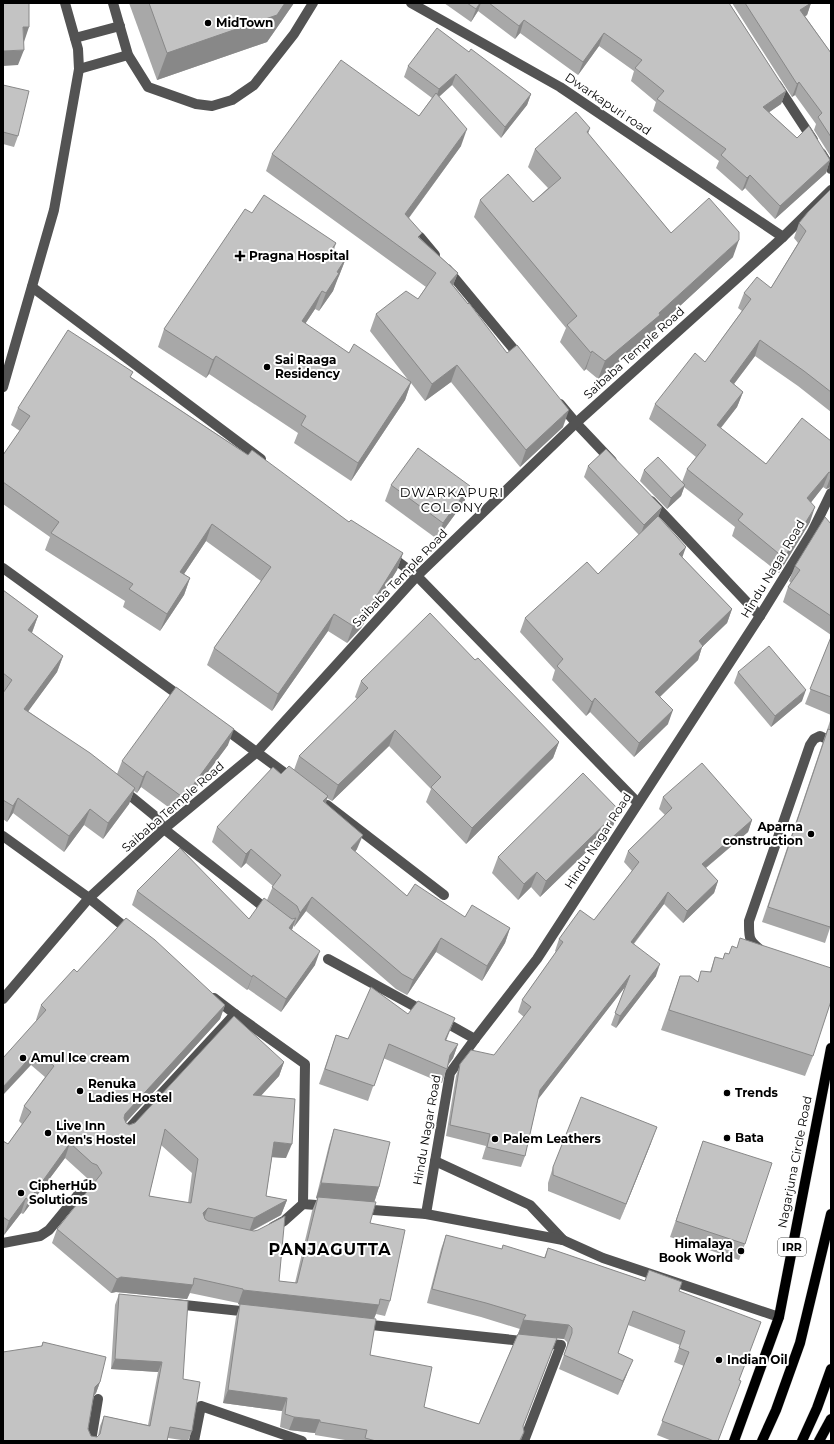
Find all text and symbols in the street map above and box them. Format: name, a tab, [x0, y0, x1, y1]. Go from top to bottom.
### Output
place label: MidTown	[216, 15, 273, 30]
marker: MidTown	[203, 18, 213, 28]
street label: Dwarkapuri road	[562, 69, 654, 138]
place label: Pragna Hospital	[249, 248, 349, 263]
marker: Pragna Hospital	[234, 250, 246, 262]
street label: Saibaba Temple Road	[580, 303, 687, 402]
place label: Sai Raaga Residency	[275, 352, 341, 381]
marker: Sai Raaga Residency	[262, 362, 272, 372]
district label: DWARKAPURI COLONY	[400, 484, 504, 515]
street label: Hindu Nagar Road	[737, 517, 808, 621]
street label: Saibaba Temple Road	[349, 525, 450, 630]
street label: Saibaba Temple Road	[118, 758, 227, 855]
street label: Hindu Nagar Road	[561, 790, 634, 892]
place label: Aparna construction	[723, 819, 803, 848]
marker: Aparna construction	[806, 829, 816, 839]
place label: Amul Ice cream	[30, 1050, 130, 1065]
marker: Amul Ice cream	[18, 1053, 28, 1063]
street label: Hindu Nagar Road	[409, 1074, 444, 1186]
place label: Renuka Ladies Hostel	[88, 1076, 172, 1105]
place label: Trends	[735, 1085, 779, 1100]
marker: Renuka Ladies Hostel	[75, 1086, 85, 1096]
marker: Trends	[722, 1088, 732, 1098]
street label: Nagarjuna Circle Road	[774, 1094, 815, 1229]
place label: Live Inn Men's Hostel	[56, 1118, 136, 1147]
marker: Live Inn Men's Hostel	[43, 1128, 53, 1138]
place label: Bata	[735, 1130, 764, 1145]
place label: Palem Leathers	[503, 1131, 601, 1146]
marker: Bata	[722, 1133, 732, 1143]
marker: Palem Leathers	[490, 1134, 500, 1144]
place label: CipherHub Solutions	[29, 1178, 97, 1207]
marker: CipherHub Solutions	[16, 1188, 26, 1198]
place label: Himalaya Book World	[659, 1236, 733, 1265]
road number: IRR	[778, 1238, 806, 1256]
district label: PANJAGUTTA	[268, 1240, 392, 1259]
marker: Himalaya Book World	[736, 1246, 746, 1256]
place label: Indian Oil	[727, 1352, 788, 1367]
marker: Indian Oil	[714, 1355, 724, 1365]

